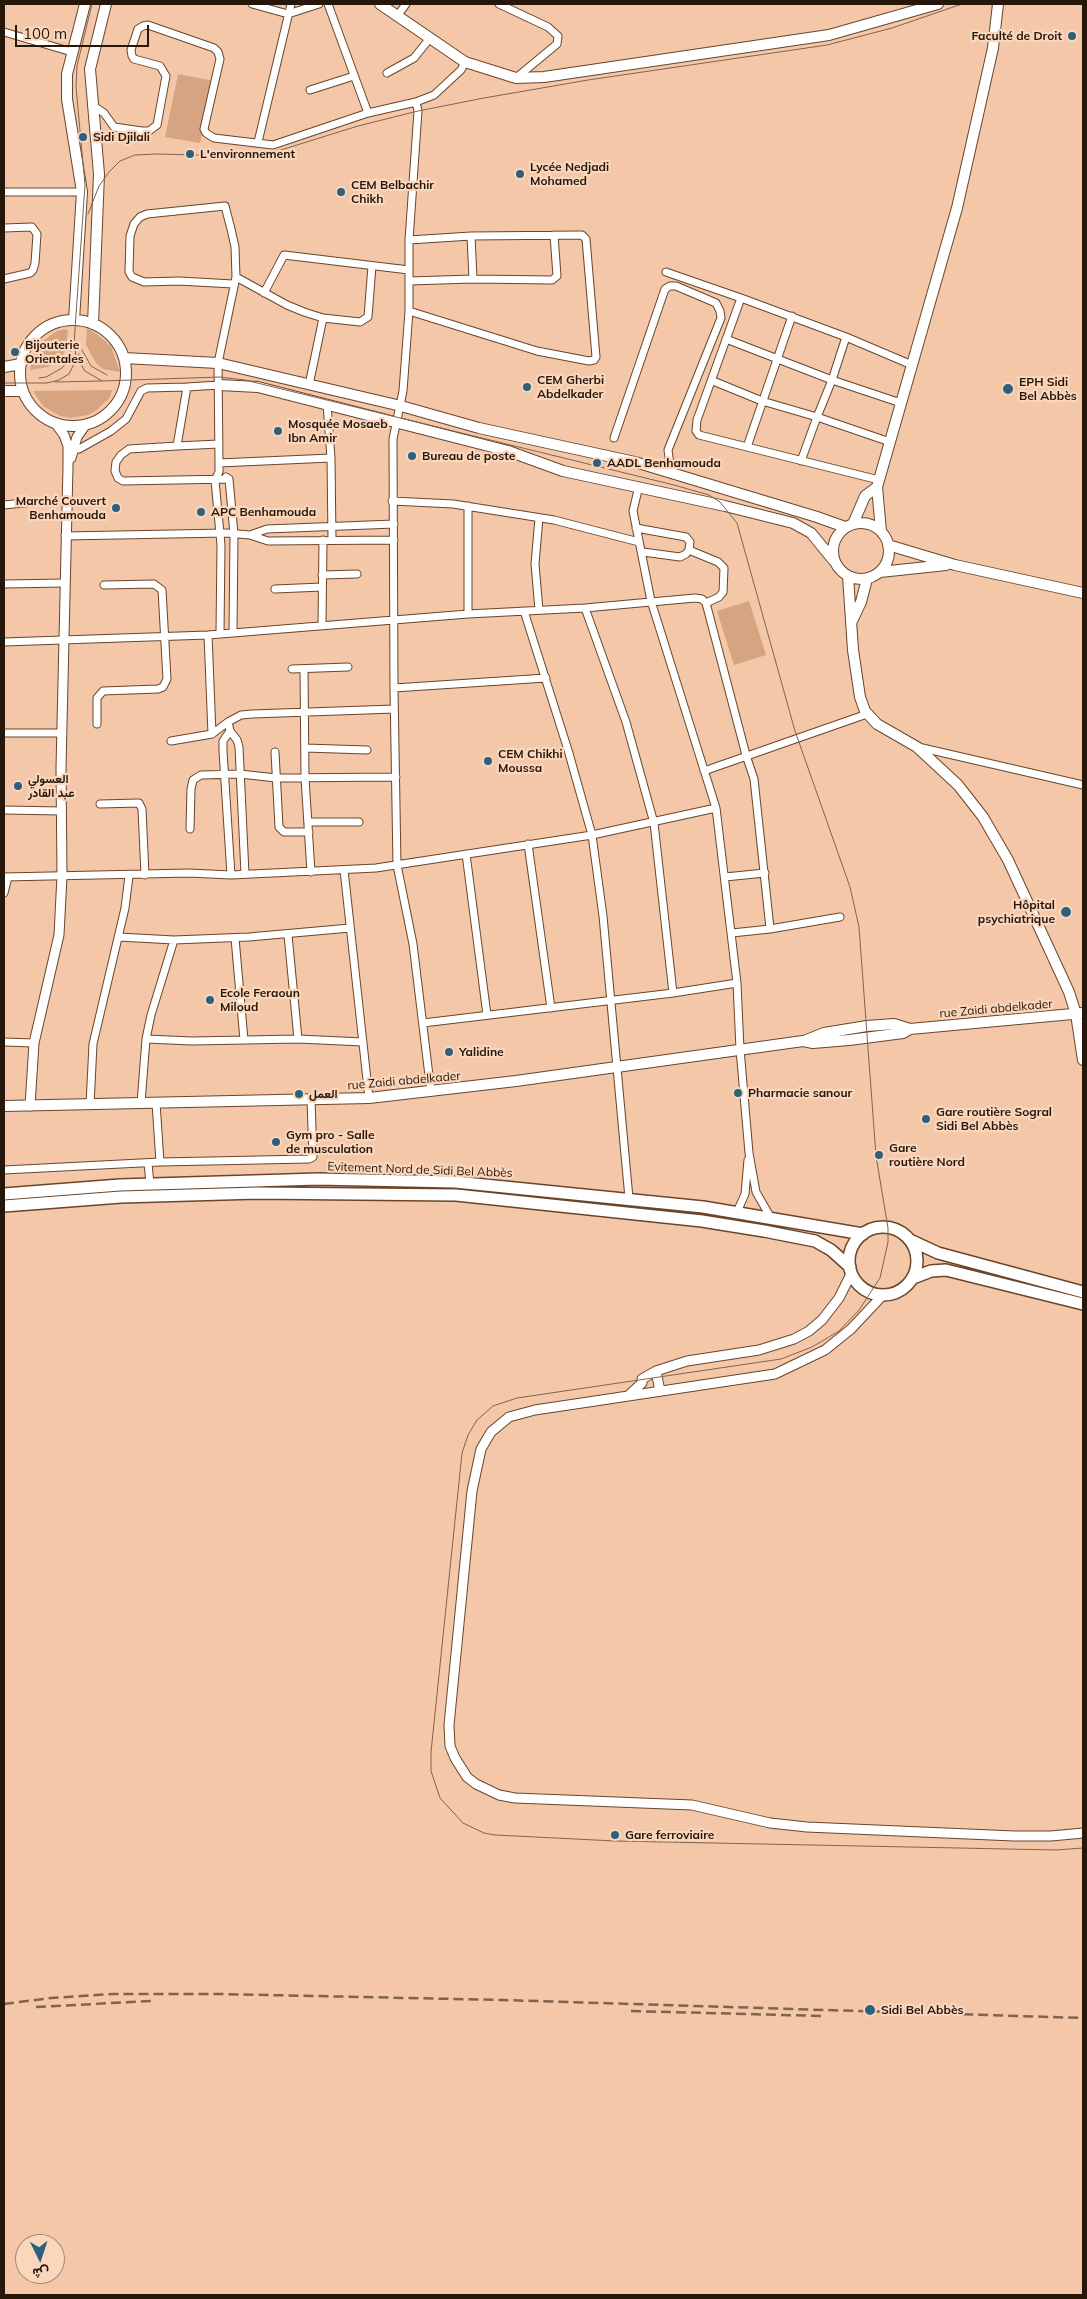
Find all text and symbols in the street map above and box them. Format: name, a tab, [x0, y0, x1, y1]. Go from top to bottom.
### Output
scale bar	[18, 15, 151, 47]
text: 100 m	[23, 24, 67, 43]
place label: Faculté de Droit	[971, 29, 1062, 43]
marker: Faculté de Droit	[1066, 30, 1078, 42]
place label: Sidi Djilali	[93, 130, 150, 144]
marker: Sidi Djilali	[77, 131, 89, 143]
place label: L'environnement	[200, 147, 295, 161]
marker: L'environnement	[184, 148, 196, 160]
place label: Lycée Nedjadi Mohamed	[530, 160, 609, 188]
marker: Lycée Nedjadi Mohamed	[514, 168, 526, 180]
place label: CEM Belbachir Chikh	[351, 178, 434, 206]
marker: CEM Belbachir Chikh	[335, 186, 347, 198]
place label: Bijouterie Orientales	[25, 338, 84, 366]
marker: Bijouterie Orientales	[9, 346, 21, 358]
place label: CEM Gherbi Abdelkader	[537, 373, 604, 401]
place label: EPH Sidi Bel Abbès	[1019, 375, 1077, 403]
marker: CEM Gherbi Abdelkader	[521, 381, 533, 393]
marker: EPH Sidi Bel Abbès	[1001, 382, 1015, 396]
place label: Mosquée Mosaeb Ibn Amir	[288, 417, 388, 445]
marker: Mosquée Mosaeb Ibn Amir	[272, 425, 284, 437]
place label: Bureau de poste	[422, 449, 515, 463]
marker: Bureau de poste	[406, 450, 418, 462]
place label: AADL Benhamouda	[607, 456, 721, 470]
marker: AADL Benhamouda	[591, 457, 603, 469]
place label: Marché Couvert Benhamouda	[16, 494, 106, 522]
marker: Marché Couvert Benhamouda	[110, 502, 122, 514]
place label: APC Benhamouda	[211, 505, 316, 519]
marker: APC Benhamouda	[195, 506, 207, 518]
place label: CEM Chikhi Moussa	[498, 747, 563, 775]
marker: CEM Chikhi Moussa	[482, 755, 494, 767]
place label: العسولي عبد القادر	[28, 772, 75, 800]
marker: العسولي عبد القادر	[12, 780, 24, 792]
place label: Hôpital psychiatrique	[978, 898, 1055, 926]
marker: Hôpital psychiatrique	[1059, 905, 1073, 919]
place label: Ecole Feraoun Miloud	[220, 986, 300, 1014]
marker: Ecole Feraoun Miloud	[204, 994, 216, 1006]
street label: rue Zaidi abdelkader	[939, 997, 1053, 1021]
place label: Yalidine	[459, 1045, 504, 1059]
marker: Yalidine	[443, 1046, 455, 1058]
street label: rue Zaidi abdelkader	[347, 1069, 461, 1093]
place label: Pharmacie sanour	[748, 1086, 852, 1100]
place label: العمل	[309, 1087, 338, 1101]
marker: Pharmacie sanour	[732, 1087, 744, 1099]
marker: العمل	[293, 1088, 305, 1100]
place label: Gare routière Sogral Sidi Bel Abbès	[936, 1105, 1052, 1133]
marker: Gare routière Sogral Sidi Bel Abbès	[920, 1113, 932, 1125]
place label: Gym pro - Salle de musculation	[286, 1128, 374, 1156]
marker: Gym pro - Salle de musculation	[270, 1136, 282, 1148]
place label: Gare routière Nord	[889, 1141, 965, 1169]
marker: Gare routière Nord	[873, 1149, 885, 1161]
street label: Evitement Nord de Sidi Bel Abbès	[327, 1160, 513, 1180]
place label: Gare ferroviaire	[625, 1828, 714, 1842]
marker: Gare ferroviaire	[609, 1829, 621, 1841]
marker: Sidi Bel Abbès	[863, 2003, 877, 2017]
place label: Sidi Bel Abbès	[881, 2003, 963, 2017]
north arrow	[15, 2234, 65, 2284]
text: ش	[32, 2263, 50, 2283]

